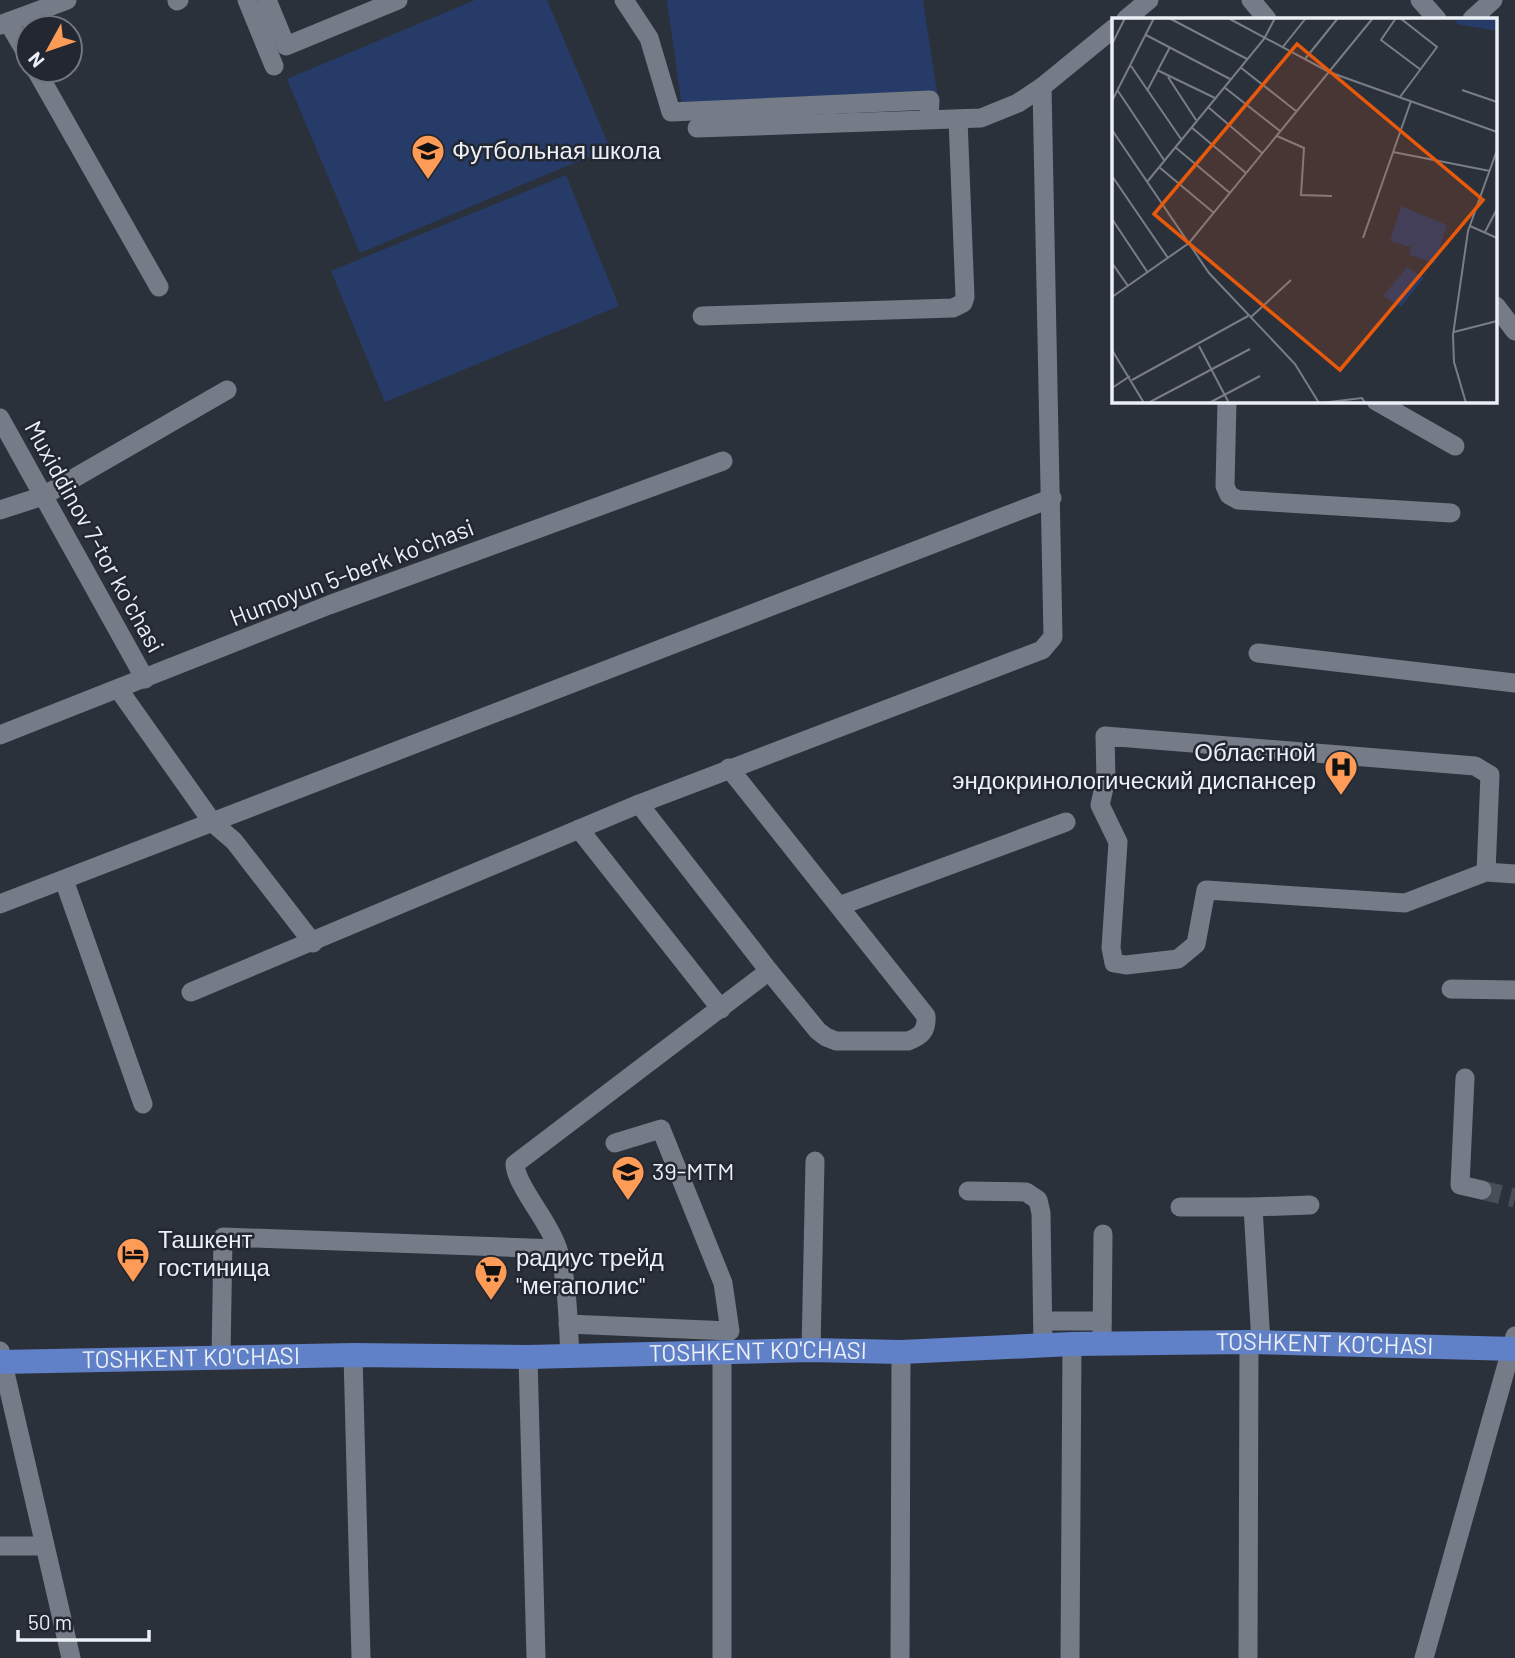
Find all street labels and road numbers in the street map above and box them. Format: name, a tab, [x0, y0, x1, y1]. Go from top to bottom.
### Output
street label: Muxiddinov 7-tor koʻchasi	[19, 415, 171, 657]
street label: Humoyun 5-berk koʻchasi	[225, 512, 478, 632]
street label: TOSHKENT KO'CHASI	[1215, 1326, 1434, 1360]
street label: TOSHKENT KO'CHASI	[648, 1334, 867, 1367]
street label: TOSHKENT KO'CHASI	[82, 1340, 300, 1373]

